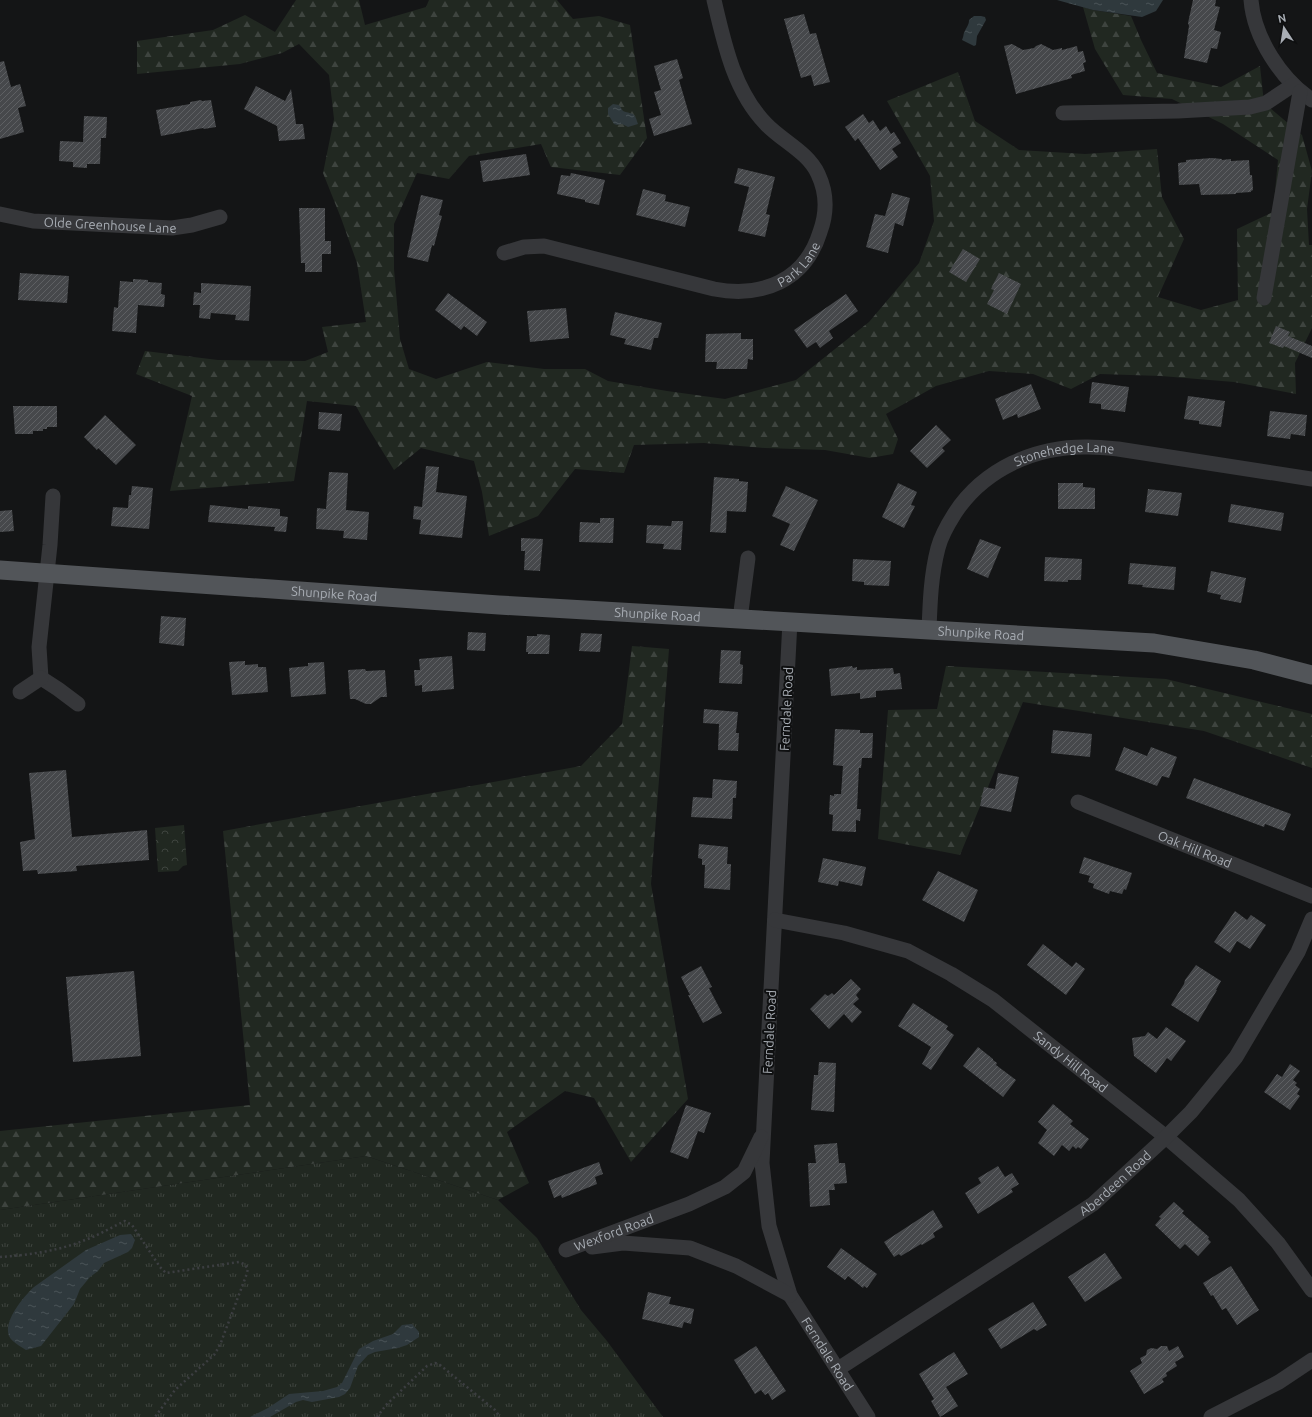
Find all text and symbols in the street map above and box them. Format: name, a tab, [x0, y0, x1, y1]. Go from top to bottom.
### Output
north arrow	[1264, 8, 1304, 48]
text: N	[1277, 11, 1287, 25]
street label: Olde Greenhouse Lane	[43, 215, 178, 235]
street label: Park Lane	[775, 240, 823, 289]
street label: Stonehedge Lane	[1012, 440, 1115, 469]
street label: Shunpike Road	[291, 583, 378, 603]
street label: Shunpike Road	[614, 605, 701, 624]
street label: Shunpike Road	[937, 623, 1025, 642]
street label: Ferndale Road	[777, 667, 795, 751]
street label: Oak Hill Road	[1156, 828, 1234, 870]
street label: Ferndale Road	[760, 990, 778, 1074]
street label: Sandy Hill Road	[1031, 1028, 1110, 1095]
street label: Aberdeen Road	[1077, 1148, 1153, 1218]
street label: Wexford Road	[572, 1211, 655, 1253]
street label: Ferndale Road	[799, 1315, 856, 1393]

